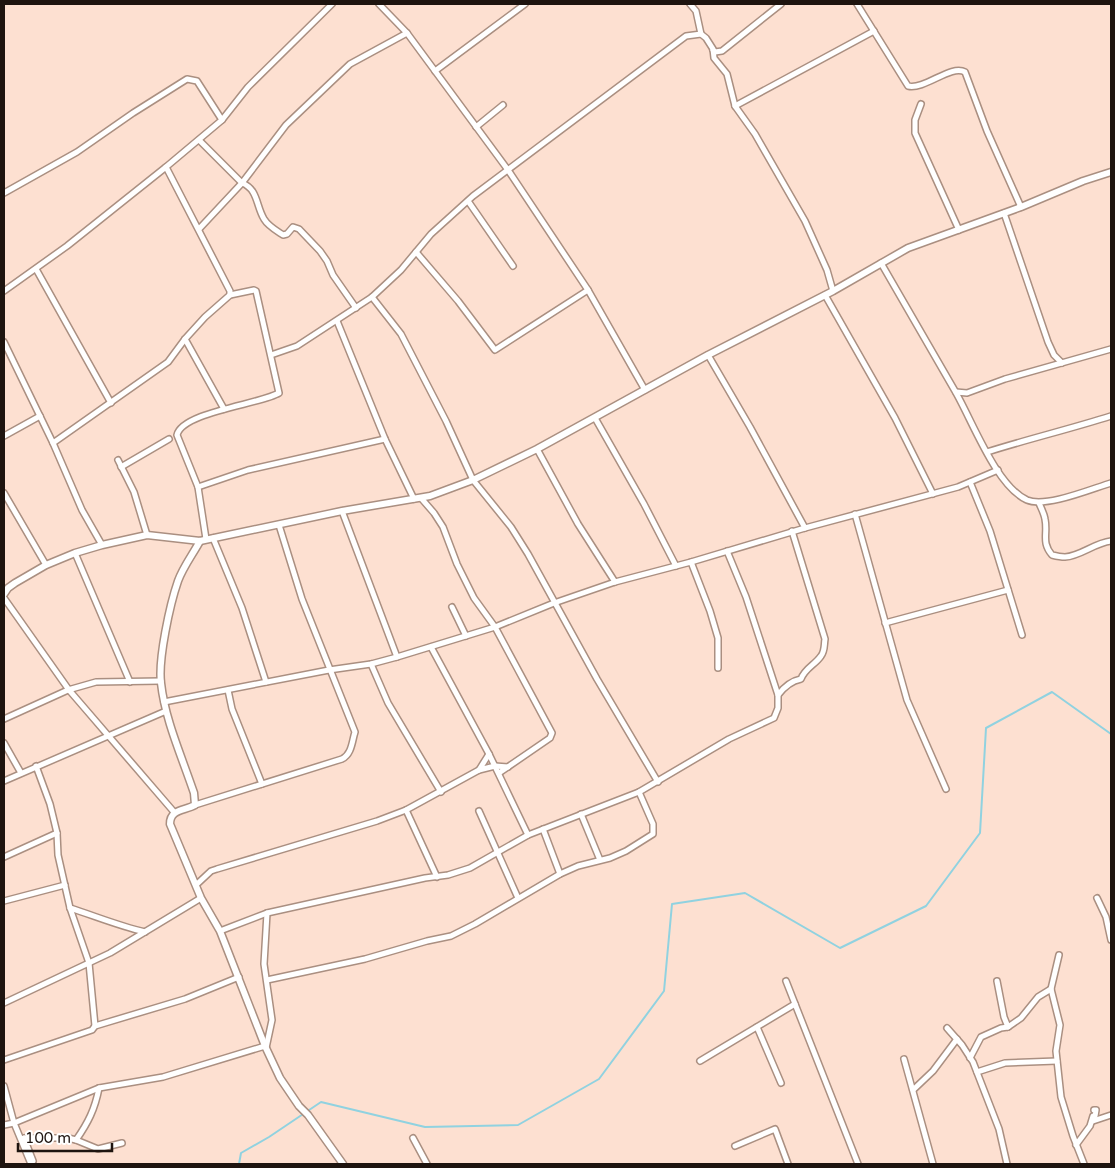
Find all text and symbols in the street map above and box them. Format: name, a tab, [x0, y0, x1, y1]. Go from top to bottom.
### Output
scale bar	[18, 1120, 111, 1152]
text: 100 m	[25, 1129, 71, 1147]

